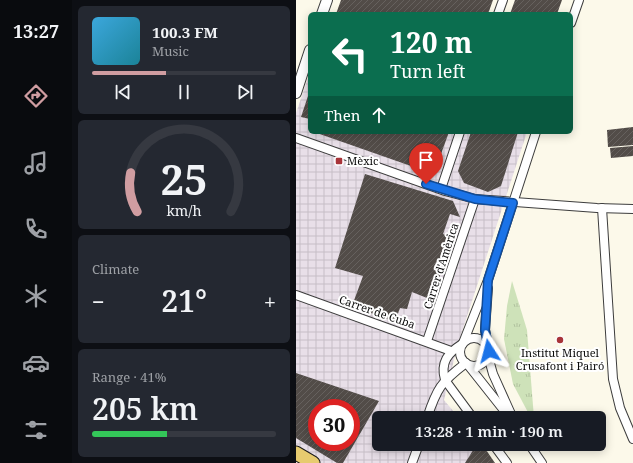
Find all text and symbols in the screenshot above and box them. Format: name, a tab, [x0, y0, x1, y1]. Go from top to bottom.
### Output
text: 13:27	[13, 19, 59, 43]
text: 100.3 FM	[152, 22, 218, 42]
text: 120 m	[390, 23, 472, 61]
icon: left	[324, 28, 376, 80]
text: Music	[152, 42, 189, 60]
text: Turn left	[390, 59, 465, 83]
icon: previous	[112, 81, 134, 103]
icon: pause	[173, 81, 195, 103]
icon: next	[234, 81, 256, 103]
icon: directions	[22, 82, 50, 110]
icon: ahead	[368, 104, 390, 126]
text: Then	[324, 105, 360, 125]
pin	[409, 143, 443, 184]
icon: music	[22, 149, 50, 177]
icon: arrive	[415, 149, 437, 171]
text: 25	[160, 151, 208, 207]
place label: Mèxic	[347, 153, 379, 168]
marker: Mèxic	[334, 156, 344, 166]
text: km/h	[166, 201, 202, 220]
icon: phone	[22, 215, 50, 243]
street label: Carrer d'Amèrica	[420, 221, 462, 311]
text: Climate	[92, 260, 139, 278]
text: 21°	[161, 280, 207, 321]
icon: climate	[22, 282, 50, 310]
text: −	[92, 286, 105, 316]
text: +	[264, 286, 276, 316]
street label: Carrer de Cuba	[337, 292, 417, 332]
position arrow	[468, 330, 510, 372]
marker: Institut Miquel Crusafont i Pairó	[555, 335, 565, 345]
place label: Institut Miquel Crusafont i Pairó	[516, 345, 604, 373]
icon: car	[22, 349, 50, 377]
text: Range · 41%	[92, 368, 166, 386]
text: 205 km	[92, 388, 198, 429]
speed limit sign: 30	[308, 399, 360, 451]
icon: filters	[22, 416, 50, 444]
text: 13:28 · 1 min · 190 m	[415, 421, 563, 441]

